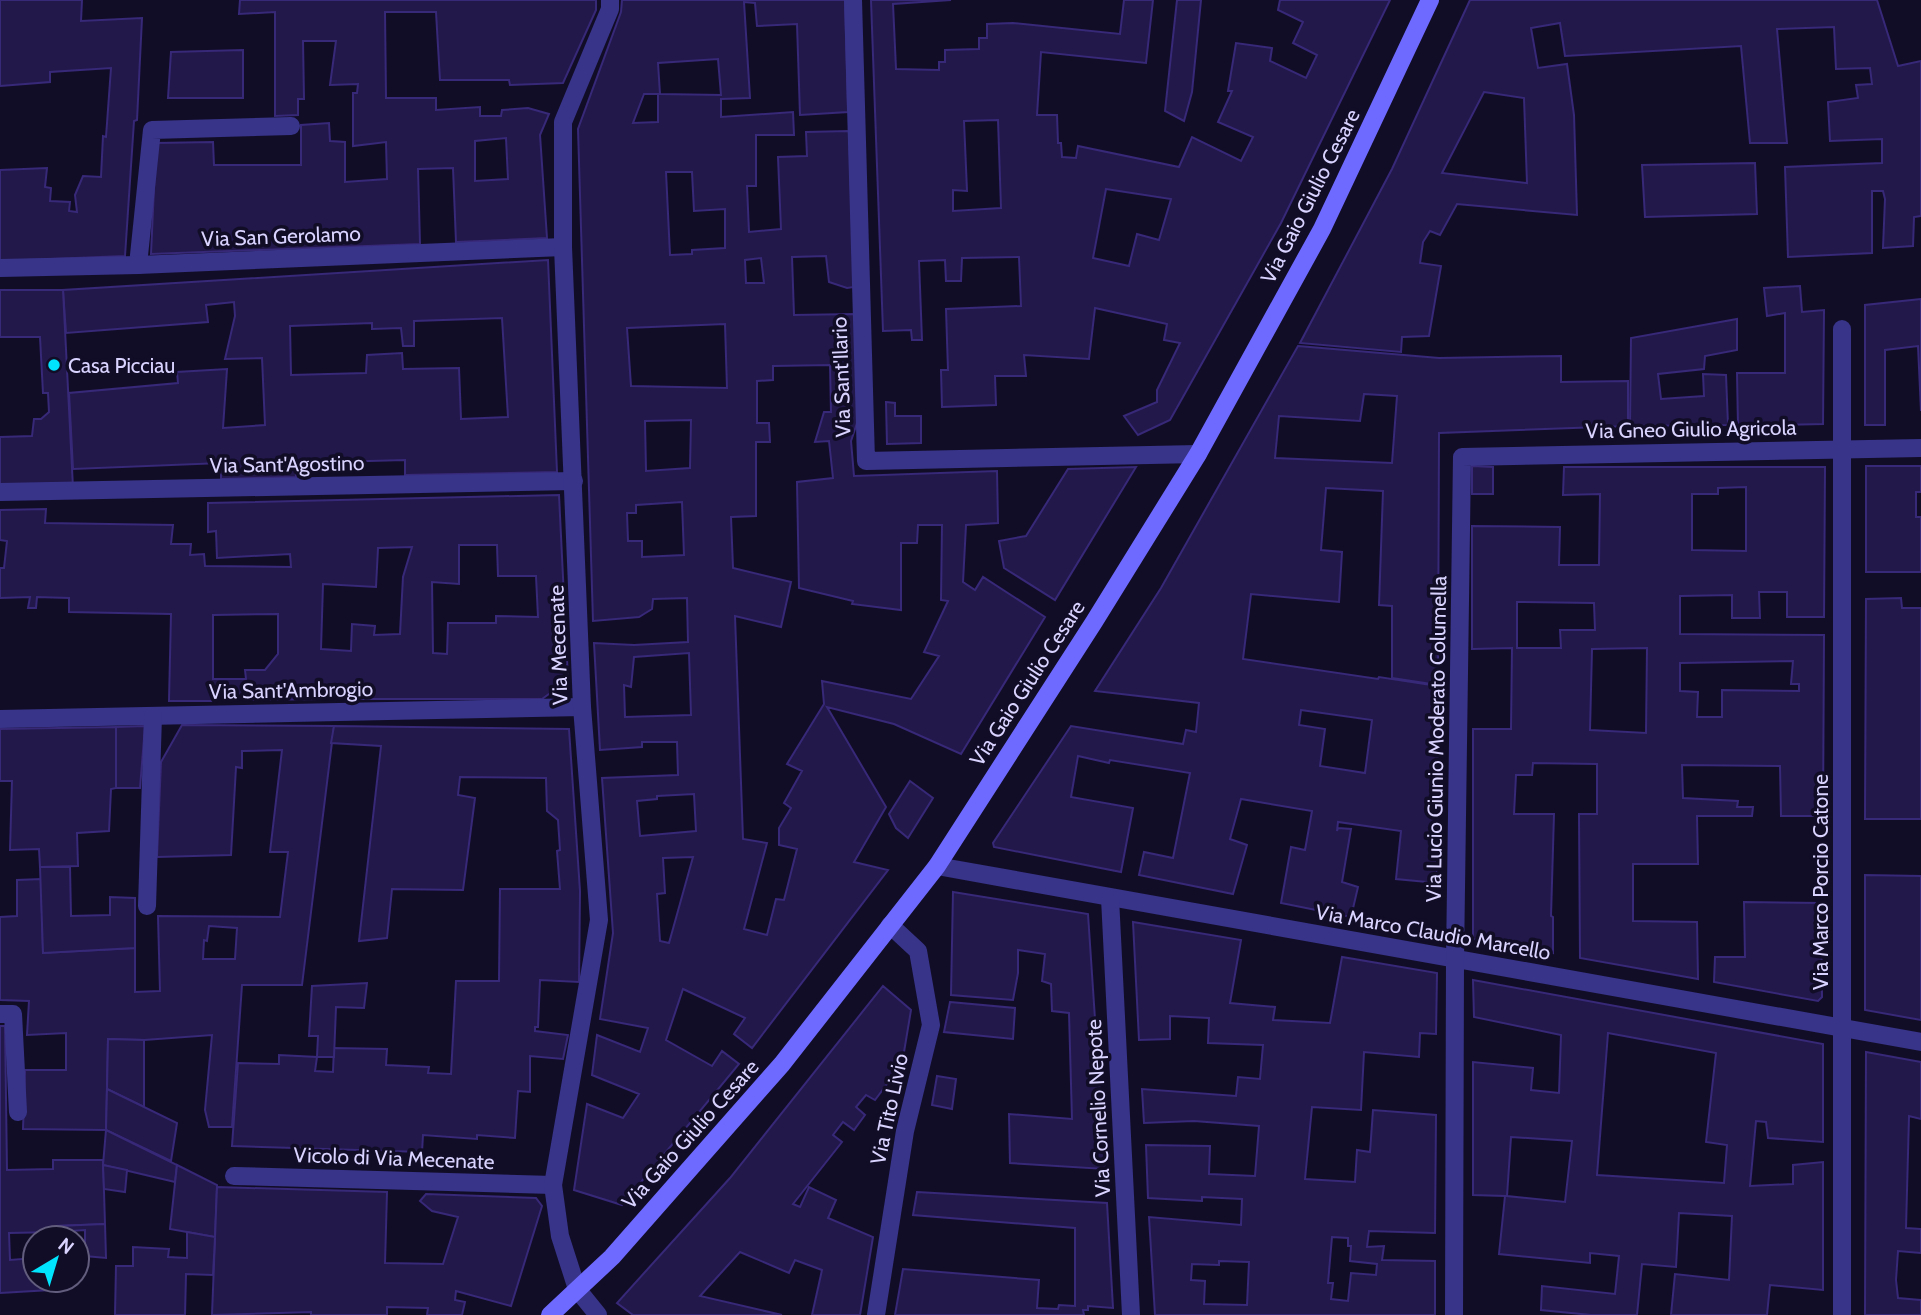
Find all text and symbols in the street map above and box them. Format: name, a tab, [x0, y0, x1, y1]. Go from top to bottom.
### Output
street label: Via Gaio Giulio Cesare	[1255, 104, 1365, 287]
street label: Via San Gerolamo	[201, 221, 361, 251]
street label: Via Sant'Ilario	[826, 316, 856, 438]
place label: Casa Picciau	[68, 353, 175, 378]
marker: Casa Picciau	[46, 357, 62, 373]
street label: Via Gneo Giulio Agricola	[1585, 415, 1797, 443]
street label: Via Sant'Agostino	[209, 450, 365, 478]
street label: Via Lucio Giunio Moderato Columella	[1421, 576, 1451, 902]
street label: Via Mecenate	[543, 584, 573, 705]
street label: Via Gaio Giulio Cesare	[964, 595, 1090, 770]
street label: Via Sant'Ambrogio	[209, 676, 373, 704]
street label: Via Marco Porcio Catone	[1808, 774, 1833, 990]
street label: Via Marco Claudio Marcello	[1314, 899, 1552, 965]
street label: Via Cornelio Nepote	[1081, 1018, 1115, 1198]
street label: Via Tito Livio	[865, 1051, 913, 1167]
street label: Via Gaio Giulio Cesare	[616, 1054, 764, 1214]
street label: Vicolo di Via Mecenate	[293, 1142, 495, 1174]
north arrow	[21, 1224, 91, 1294]
text: N	[54, 1233, 79, 1259]

